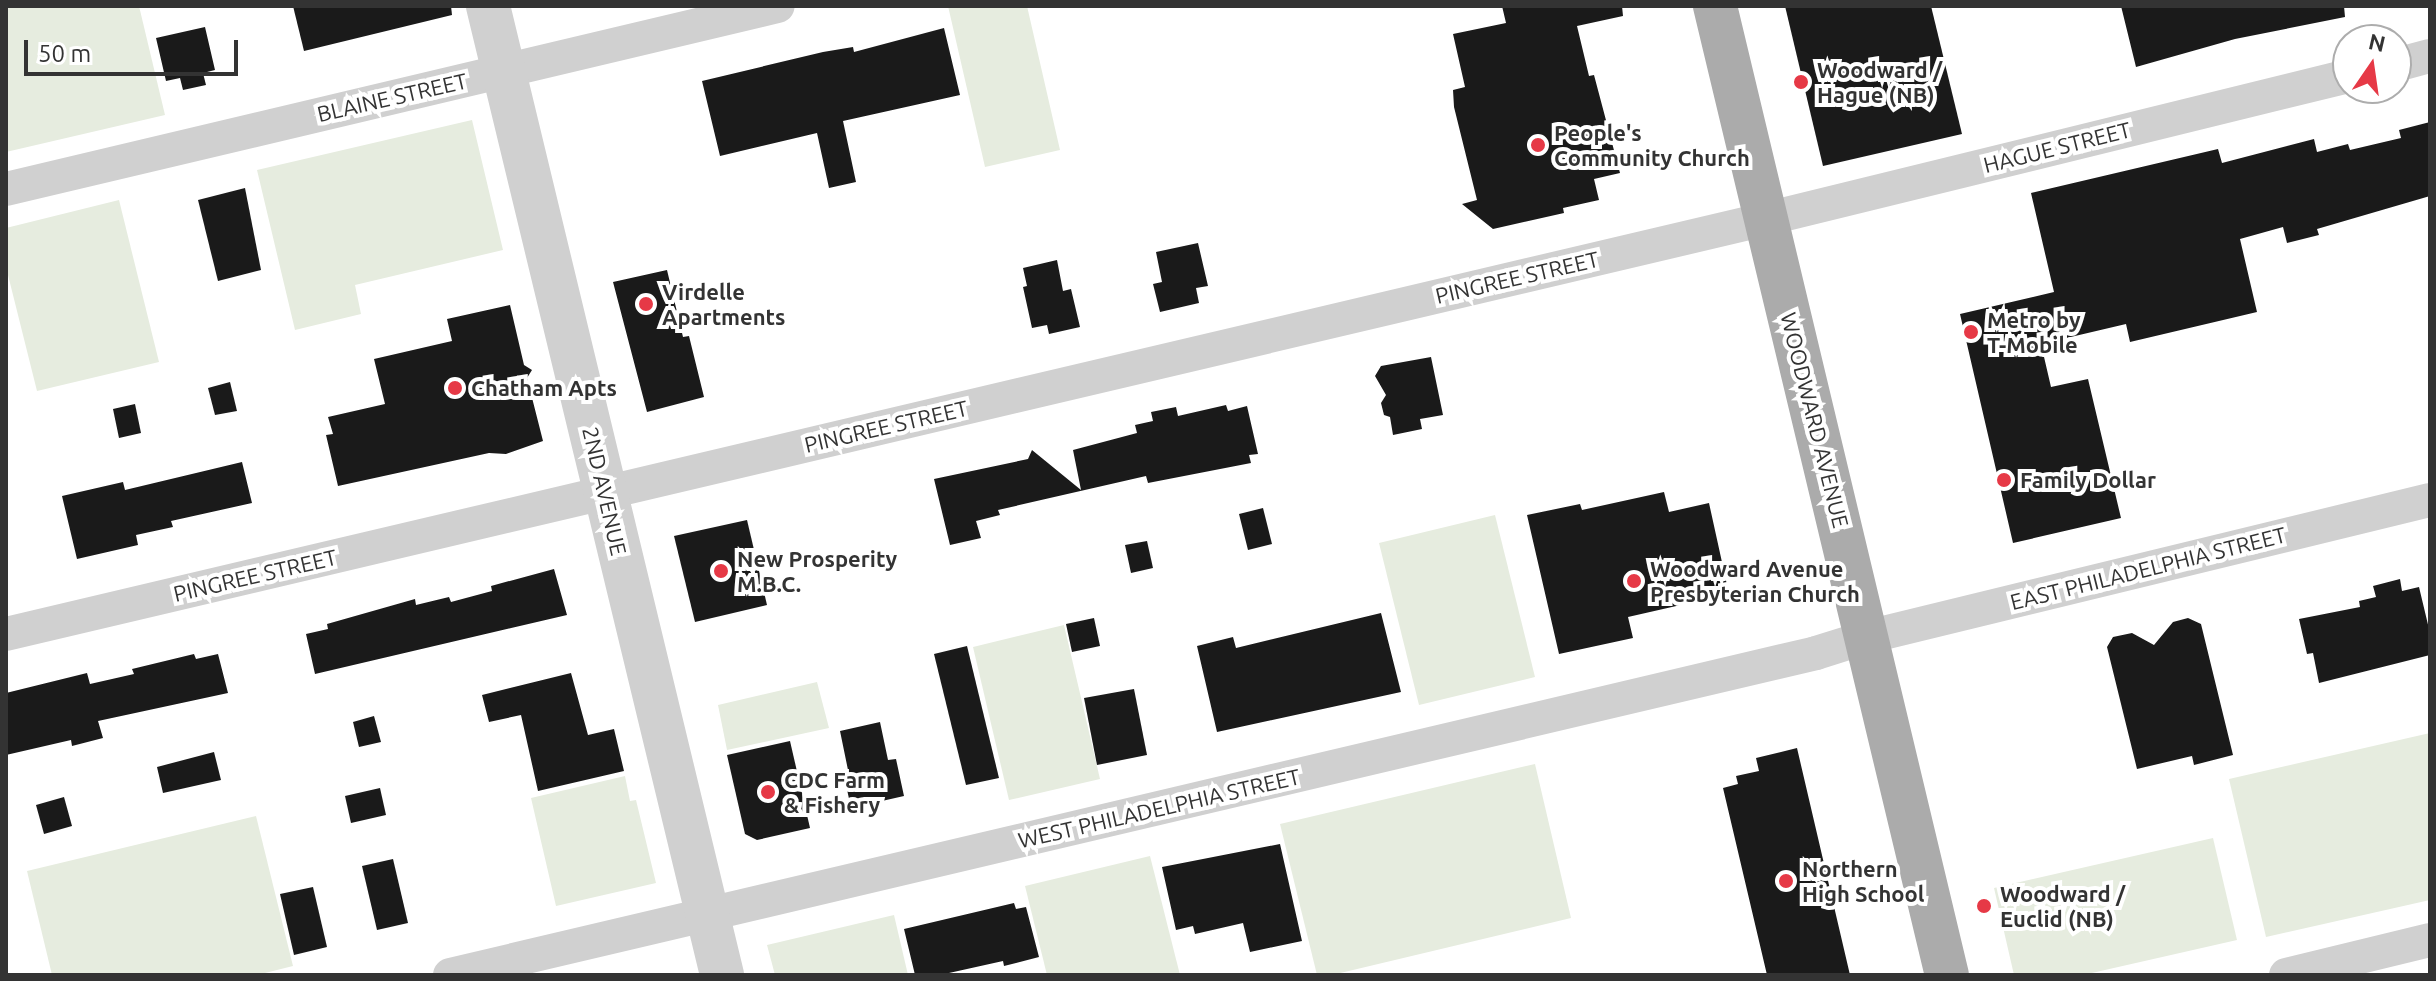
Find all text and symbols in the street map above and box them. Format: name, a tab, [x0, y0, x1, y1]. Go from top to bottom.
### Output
scale bar	[28, 24, 242, 74]
north arrow	[2332, 24, 2412, 104]
text: N	[2366, 28, 2388, 56]
text: 50 m	[38, 40, 91, 67]
place label: Woodward / Hague (NB)	[1817, 56, 1942, 108]
street label: BLAINE STREET	[314, 67, 470, 127]
marker: Woodward / Hague (NB)	[1792, 73, 1810, 91]
street label: HAGUE STREET	[1981, 116, 2133, 178]
place label: People's Community Church	[1554, 119, 1750, 170]
marker: People's Community Church	[1529, 136, 1547, 154]
street label: PINGREE STREET	[1433, 245, 1601, 309]
place label: Virdelle Apartments	[662, 278, 785, 330]
marker: Virdelle Apartments	[637, 295, 655, 313]
place label: Metro by T-Mobile	[1987, 306, 2081, 358]
street label: WOODWARD AVENUE	[1775, 310, 1855, 530]
marker: Metro by T-Mobile	[1962, 323, 1980, 341]
place label: Chatham Apts	[471, 375, 617, 401]
marker: Chatham Apts	[446, 379, 464, 397]
street label: PINGREE STREET	[802, 394, 970, 458]
street label: 2ND AVENUE	[577, 424, 633, 558]
place label: Family Dollar	[2020, 467, 2156, 493]
marker: Family Dollar	[1995, 471, 2013, 489]
street label: EAST PHILADELPHIA STREET	[2007, 521, 2289, 615]
street label: PINGREE STREET	[171, 543, 339, 607]
place label: New Prosperity M.B.C.	[737, 545, 897, 596]
place label: Woodward Avenue Presbyterian Church	[1650, 555, 1860, 606]
marker: New Prosperity M.B.C.	[712, 562, 730, 580]
marker: Woodward Avenue Presbyterian Church	[1625, 572, 1643, 590]
street label: WEST PHILADELPHIA STREET	[1015, 763, 1303, 853]
place label: CDC Farm & Fishery	[784, 766, 885, 818]
marker: CDC Farm & Fishery	[759, 783, 777, 801]
place label: Northern High School	[1802, 855, 1924, 906]
marker: Northern High School	[1777, 872, 1795, 890]
place label: Woodward / Euclid (NB)	[2000, 880, 2125, 932]
marker: Woodward / Euclid (NB)	[1975, 897, 1993, 915]

